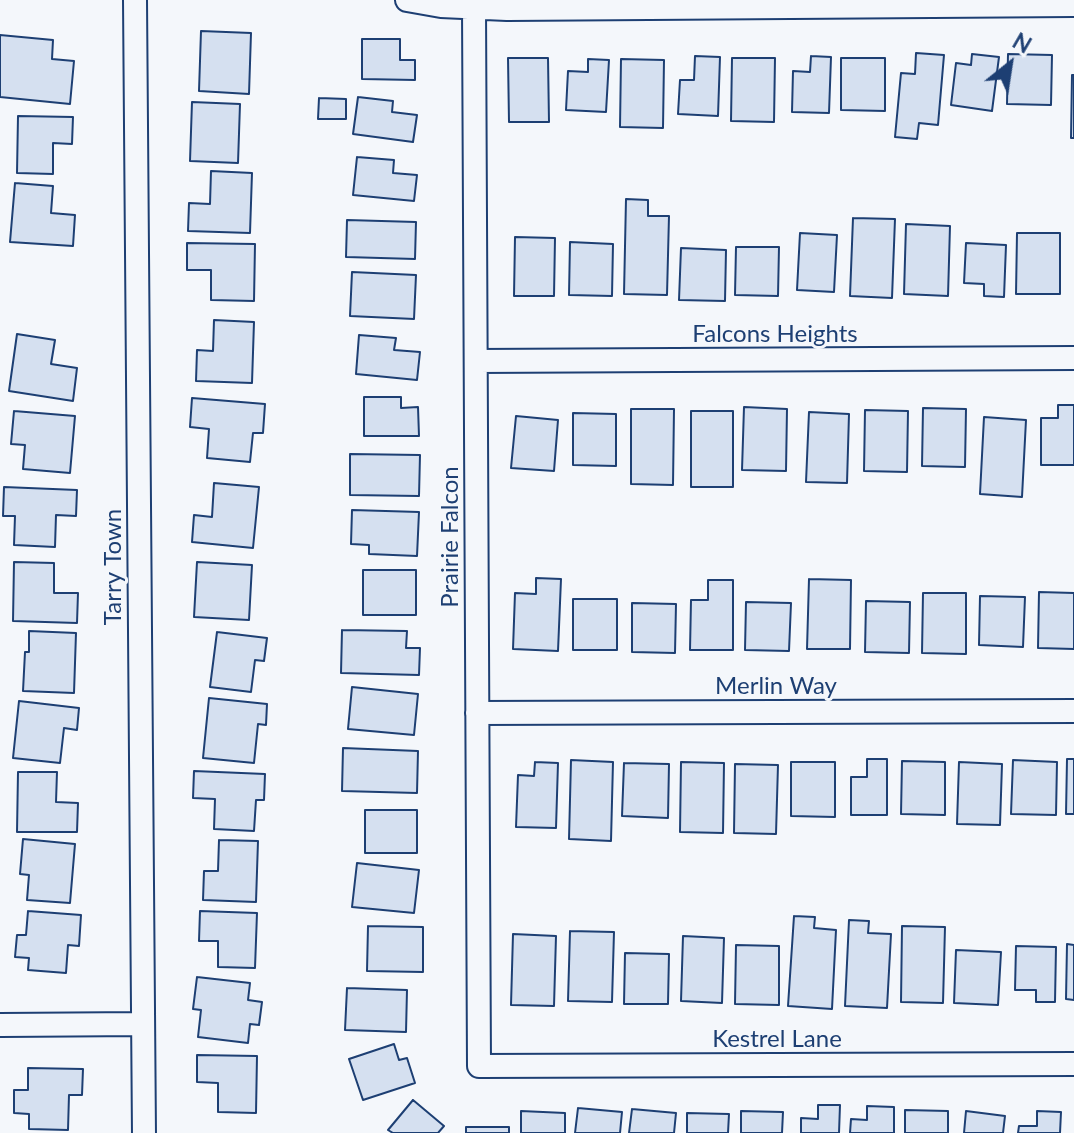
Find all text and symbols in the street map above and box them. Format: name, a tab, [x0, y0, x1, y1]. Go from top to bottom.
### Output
north arrow	[970, 24, 1050, 104]
text: N	[1008, 27, 1036, 59]
street label: Falcons Heights	[692, 320, 858, 348]
street label: Prairie Falcon	[436, 466, 464, 608]
street label: Tarry Town	[99, 509, 127, 625]
street label: Merlin Way	[715, 672, 837, 700]
street label: Kestrel Lane	[712, 1025, 842, 1053]

